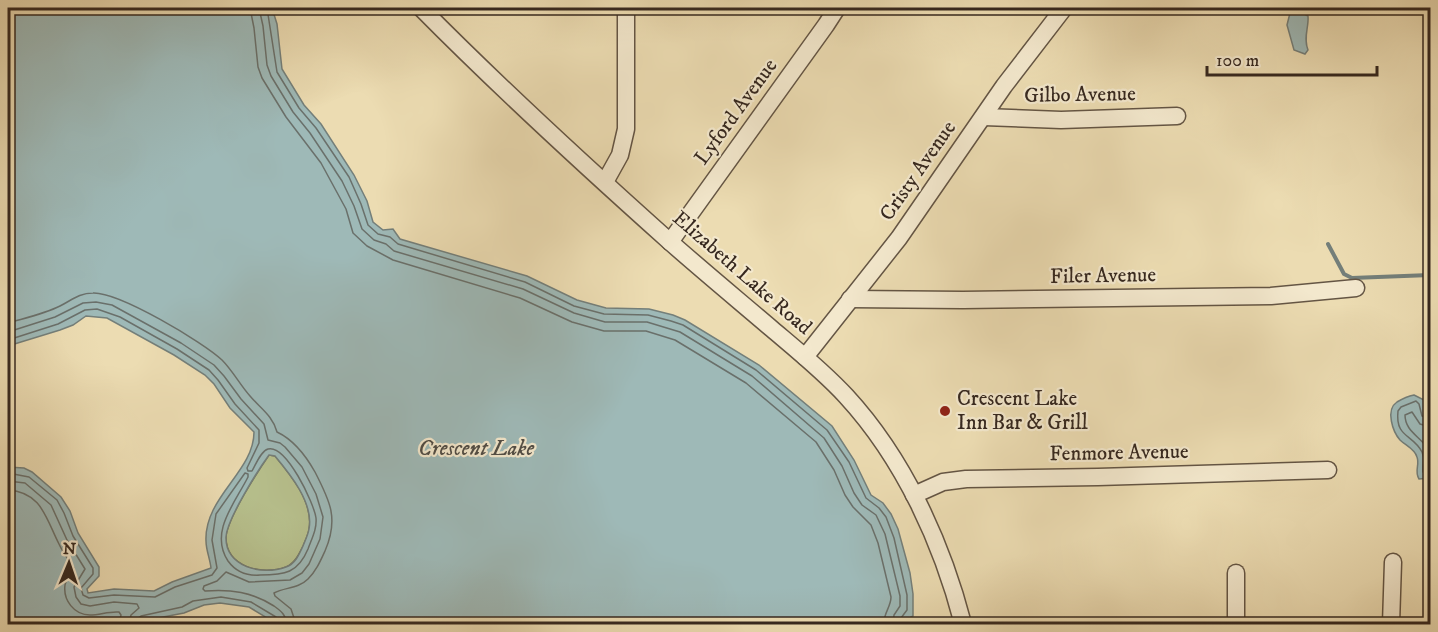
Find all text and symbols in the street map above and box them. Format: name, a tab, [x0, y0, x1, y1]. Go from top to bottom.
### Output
scale bar	[1207, 39, 1376, 77]
text: 100 m	[1216, 50, 1259, 72]
street label: Lyford Avenue	[689, 54, 783, 170]
street label: Gilbo Avenue	[1024, 81, 1136, 109]
street label: Cristy Avenue	[874, 116, 962, 226]
street label: Elizabeth Lake Road	[667, 205, 817, 341]
street label: Filer Avenue	[1050, 262, 1157, 290]
place label: Crescent Lake Inn Bar & Grill	[957, 386, 1089, 436]
marker: Crescent Lake Inn Bar & Grill	[938, 404, 952, 418]
water label: Crescent Lake	[418, 435, 534, 462]
street label: Fenmore Avenue	[1049, 439, 1189, 467]
north arrow	[39, 533, 99, 593]
text: N	[63, 539, 76, 559]

